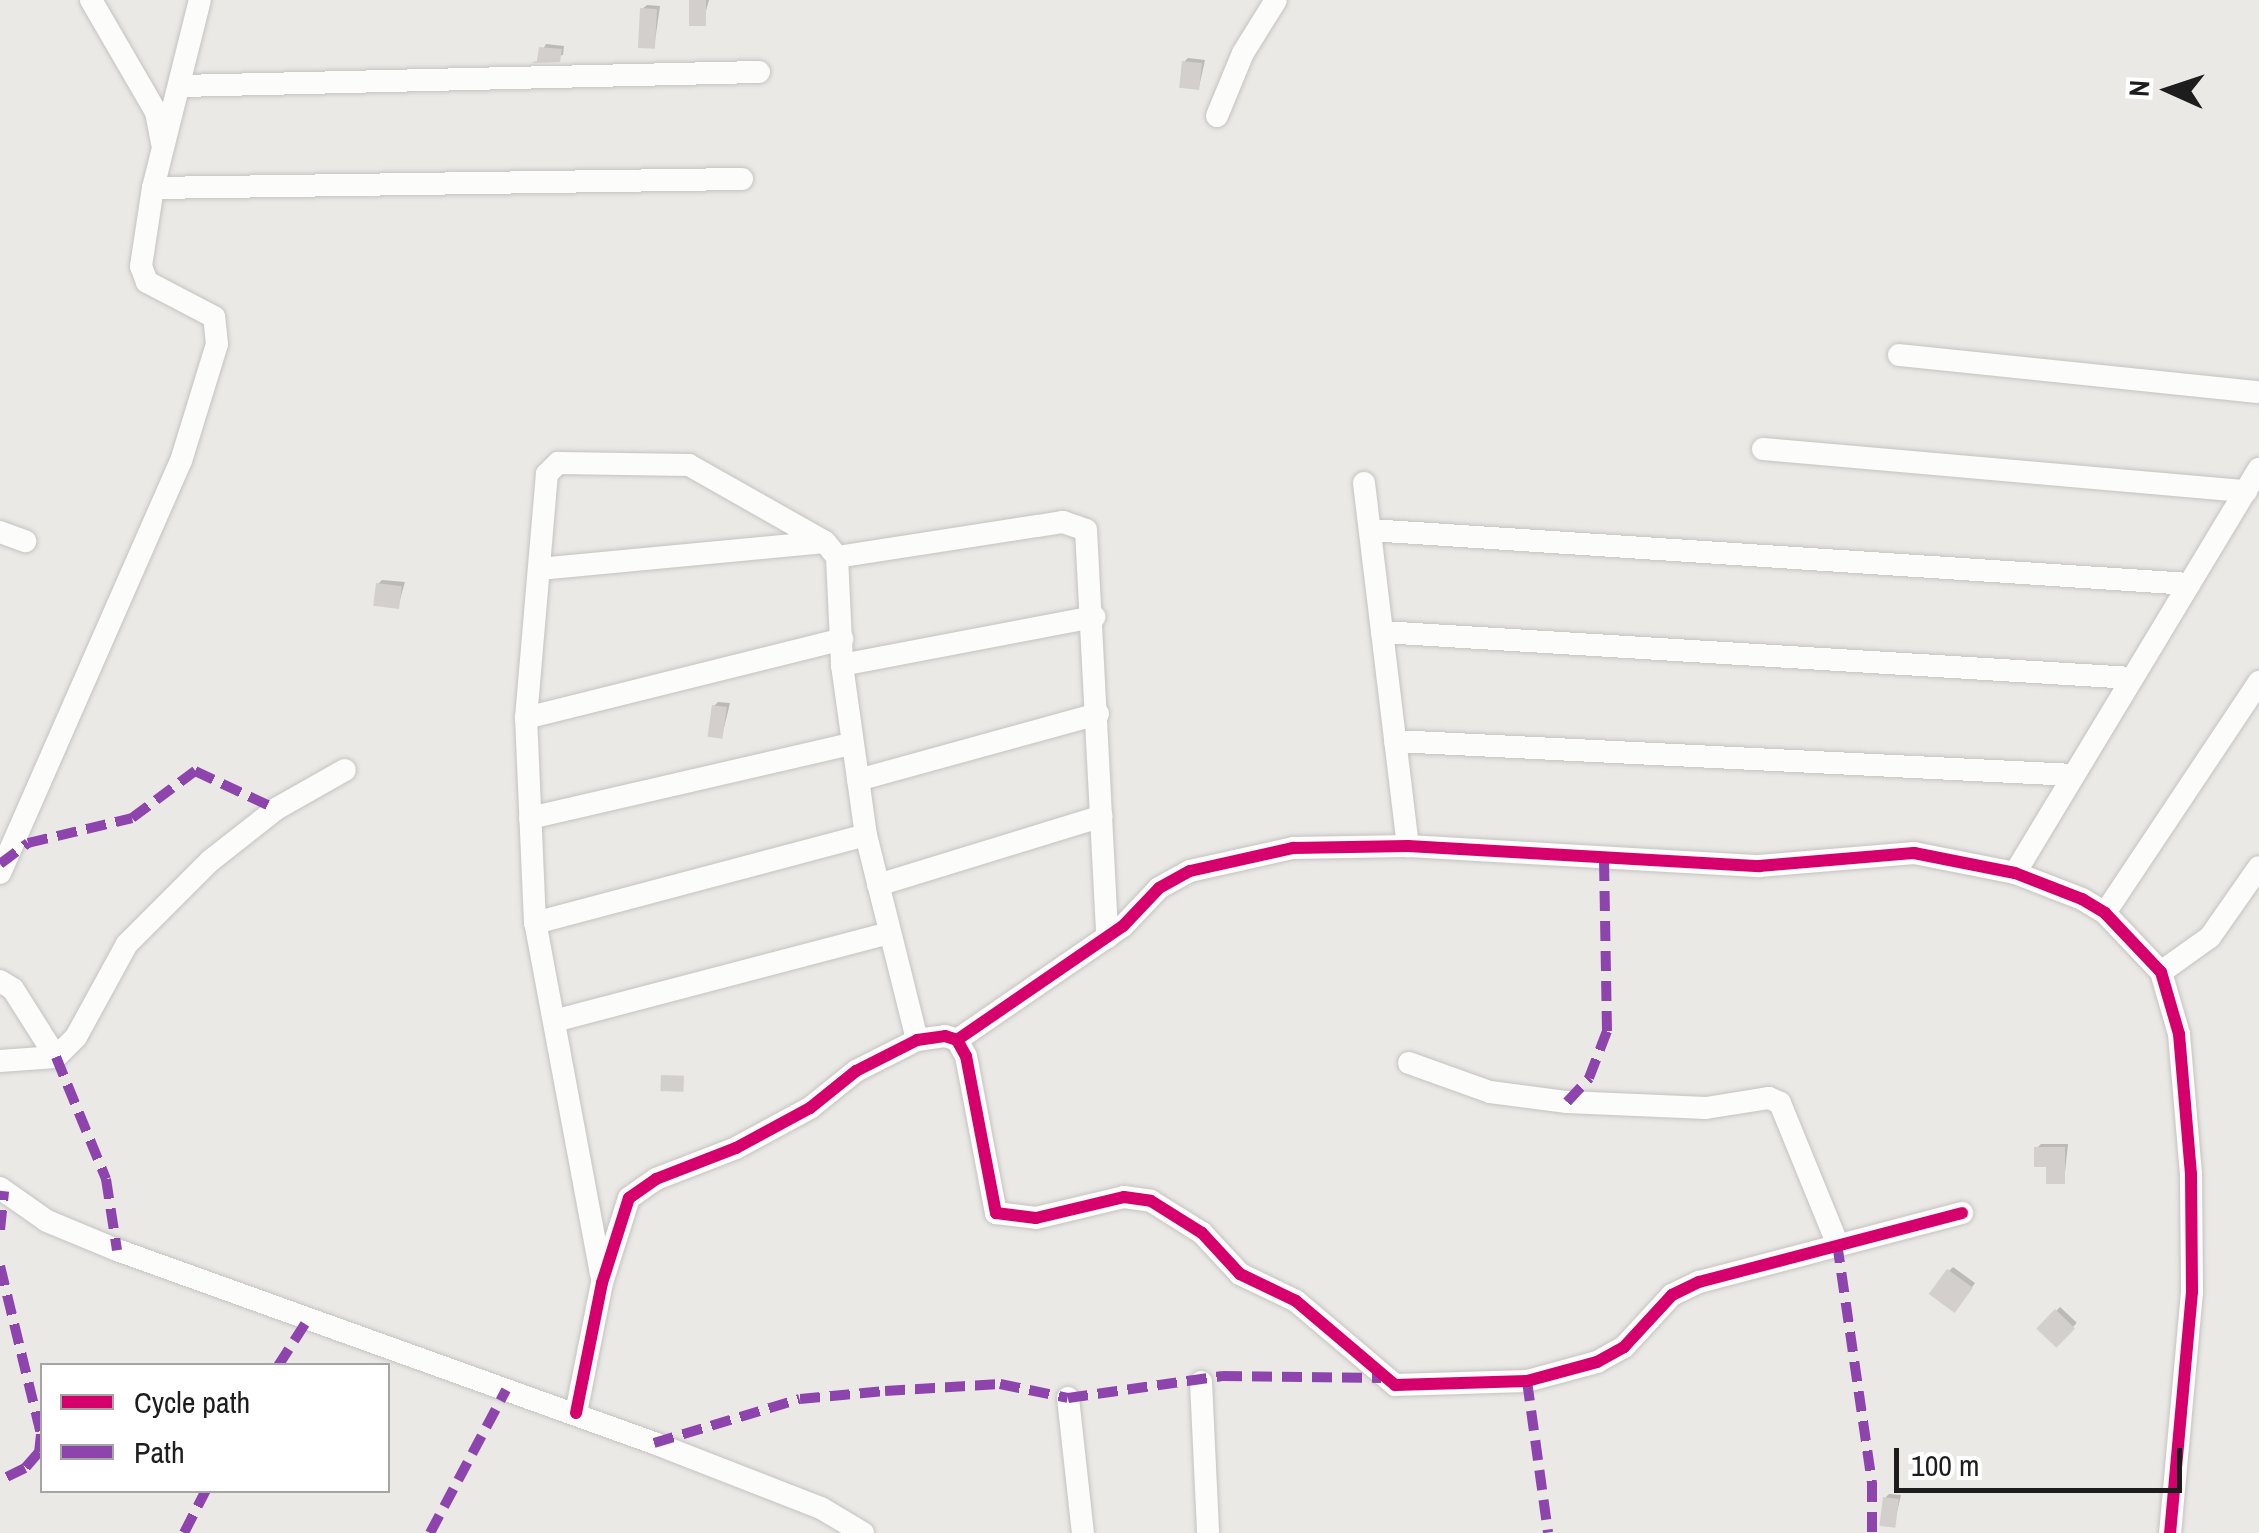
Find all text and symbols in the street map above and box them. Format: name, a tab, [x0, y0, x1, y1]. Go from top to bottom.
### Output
north arrow	[2119, 40, 2219, 140]
text: N	[2120, 79, 2158, 98]
legend	[40, 1363, 390, 1493]
text: Cycle path	[134, 1382, 250, 1422]
scale bar	[1899, 1428, 2186, 1490]
text: Path	[134, 1432, 185, 1472]
text: 100 m	[1911, 1445, 1979, 1485]

